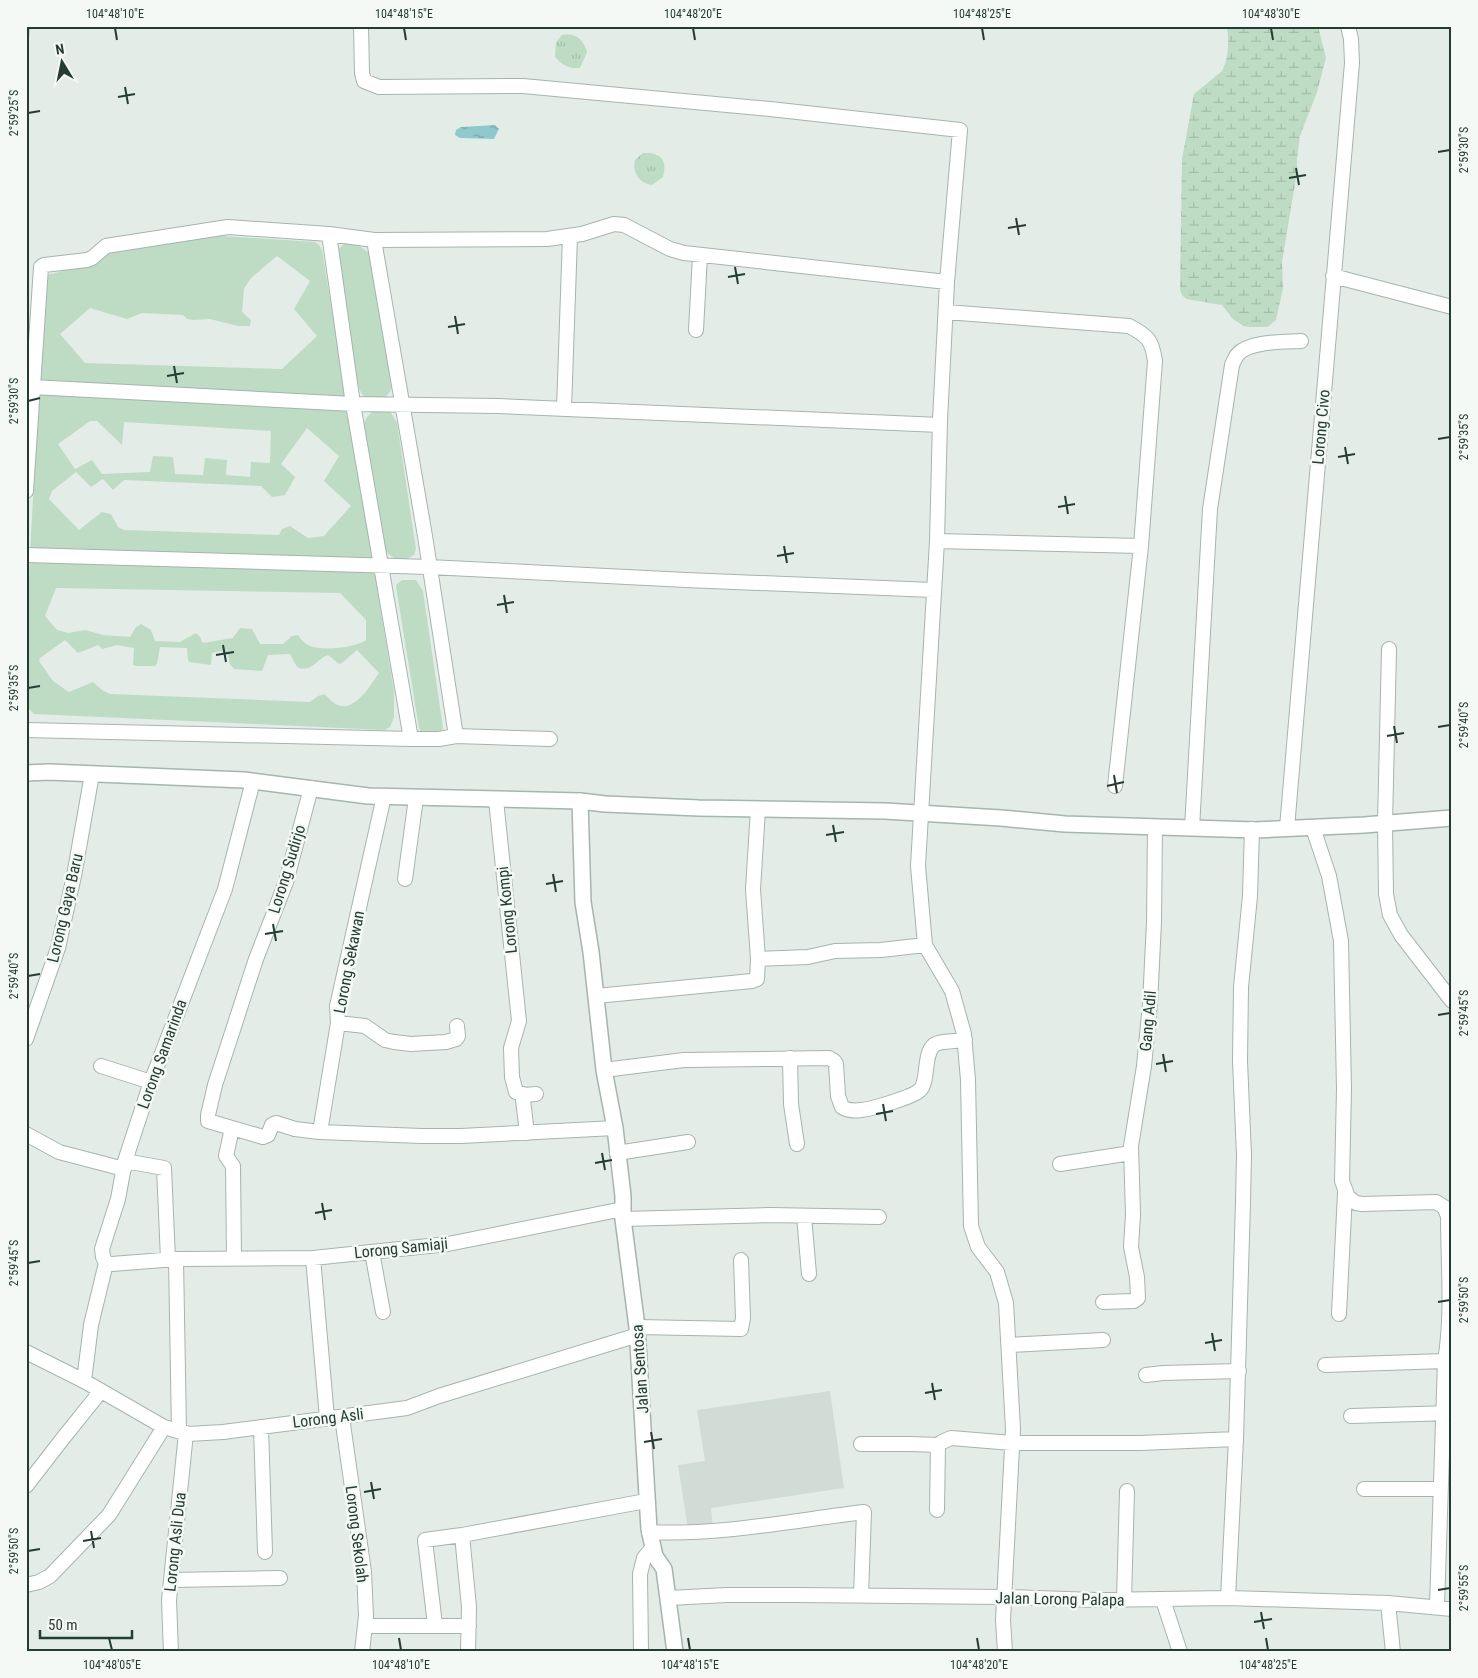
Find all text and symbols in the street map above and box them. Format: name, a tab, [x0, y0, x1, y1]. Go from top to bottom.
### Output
text: 104°48'10"E	[86, 7, 144, 21]
text: 104°48'15"E	[375, 7, 433, 21]
text: 104°48'20"E	[664, 7, 722, 21]
text: 104°48'25"E	[953, 7, 1011, 21]
text: 104°48'30"E	[1242, 7, 1300, 21]
north arrow	[38, 38, 88, 88]
text: N	[54, 41, 65, 58]
text: 2°59'25"S	[7, 90, 21, 136]
text: 2°59'30"S	[1457, 127, 1471, 173]
text: 2°59'30"S	[7, 378, 21, 424]
street label: Lorong Civo	[1308, 389, 1334, 465]
text: 2°59'35"S	[1457, 414, 1471, 460]
text: 2°59'35"S	[7, 665, 21, 711]
text: 2°59'40"S	[1457, 702, 1471, 748]
street label: Lorong Sudirjo	[264, 822, 310, 916]
street label: Lorong Gaya Baru	[43, 851, 87, 965]
street label: Lorong Kompi	[493, 865, 521, 955]
street label: Lorong Sekawan	[330, 909, 368, 1015]
text: 2°59'40"S	[7, 953, 21, 999]
street label: Gang Adil	[1136, 990, 1160, 1052]
text: 2°59'45"S	[1457, 990, 1471, 1036]
street label: Lorong Samarinda	[133, 997, 191, 1111]
street label: Lorong Samiaji	[353, 1234, 449, 1262]
text: 2°59'45"S	[7, 1240, 21, 1286]
text: 2°59'50"S	[1457, 1277, 1471, 1323]
street label: Jalan Sentosa	[627, 1324, 653, 1414]
street label: Lorong Asli	[291, 1404, 365, 1432]
street label: Lorong Sekolah	[342, 1484, 372, 1584]
street label: Lorong Asli Dua	[160, 1491, 190, 1593]
text: 2°59'50"S	[7, 1528, 21, 1574]
text: 2°59'55"S	[1457, 1565, 1471, 1611]
street label: Jalan Lorong Palapa	[995, 1588, 1125, 1610]
scale bar	[40, 1608, 132, 1640]
text: 50 m	[48, 1616, 78, 1634]
text: 104°48'05"E	[83, 1658, 141, 1672]
text: 104°48'10"E	[372, 1658, 430, 1672]
text: 104°48'15"E	[661, 1658, 719, 1672]
text: 104°48'20"E	[950, 1658, 1008, 1672]
text: 104°48'25"E	[1239, 1658, 1297, 1672]

